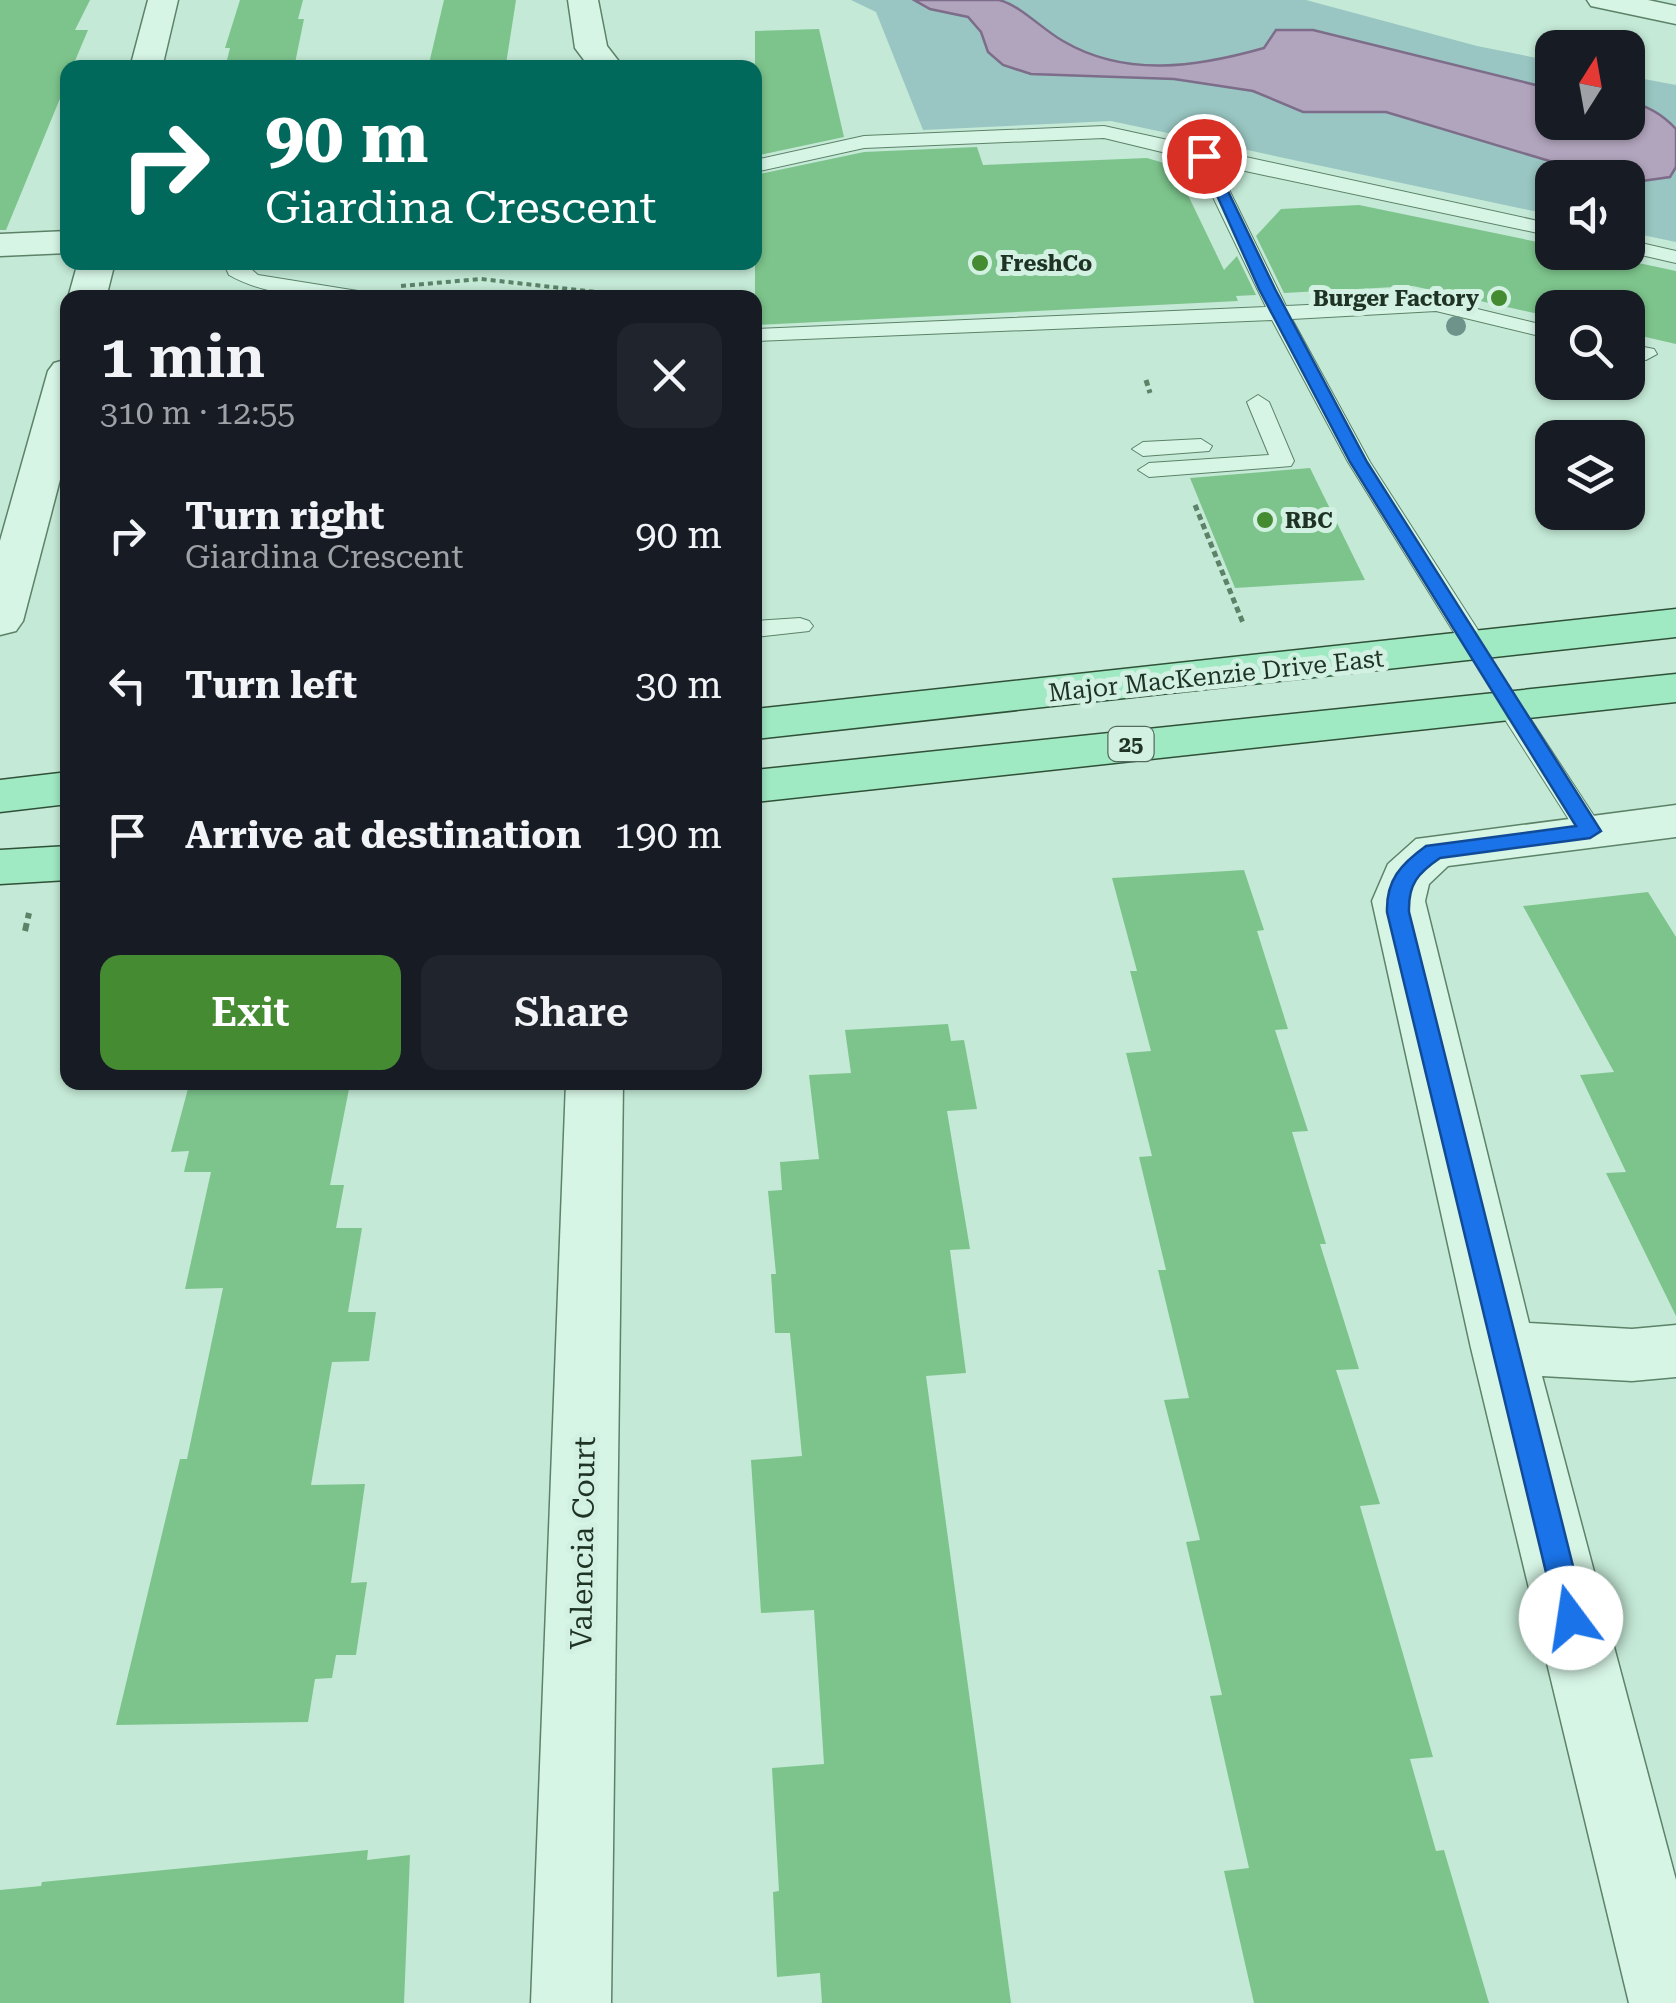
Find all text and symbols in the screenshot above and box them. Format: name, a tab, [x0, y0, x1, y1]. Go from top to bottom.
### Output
north arrow	[1535, 30, 1645, 140]
map controls	[1535, 30, 1645, 530]
text: 90 m	[265, 97, 429, 179]
icon: right	[100, 100, 230, 230]
pin	[1162, 114, 1247, 199]
icon: arrive	[1177, 129, 1232, 184]
button: sound	[1535, 160, 1645, 270]
text: Giardina Crescent	[265, 181, 657, 234]
place label: FreshCo	[1000, 251, 1092, 276]
marker: FreshCo	[969, 252, 991, 274]
place label: Burger Factory	[1313, 286, 1480, 311]
marker: Burger Factory	[1488, 287, 1510, 309]
button: search	[1535, 290, 1645, 400]
text: 1 min	[100, 321, 265, 392]
button: close	[617, 323, 722, 428]
text: 310 m · 12:55	[100, 394, 295, 432]
button: layers	[1535, 420, 1645, 530]
text: Turn right	[185, 494, 384, 538]
icon: right	[100, 508, 155, 563]
place label: RBC	[1285, 508, 1333, 533]
marker: RBC	[1254, 509, 1276, 531]
text: 90 m	[635, 513, 722, 557]
text: Giardina Crescent	[185, 538, 464, 576]
street label: Major MacKenzie Drive East	[1047, 643, 1385, 708]
icon: left	[100, 658, 155, 713]
text: Turn left	[185, 663, 357, 707]
text: 30 m	[635, 663, 722, 707]
road number: 25	[1108, 727, 1154, 761]
icon: arrive	[100, 808, 155, 863]
text: Arrive at destination	[185, 813, 581, 857]
text: 190 m	[614, 813, 722, 857]
button: Exit	[100, 955, 401, 1070]
button: Share	[421, 955, 722, 1070]
street label: Valencia Court	[563, 1436, 602, 1650]
position arrow	[1519, 1566, 1623, 1670]

